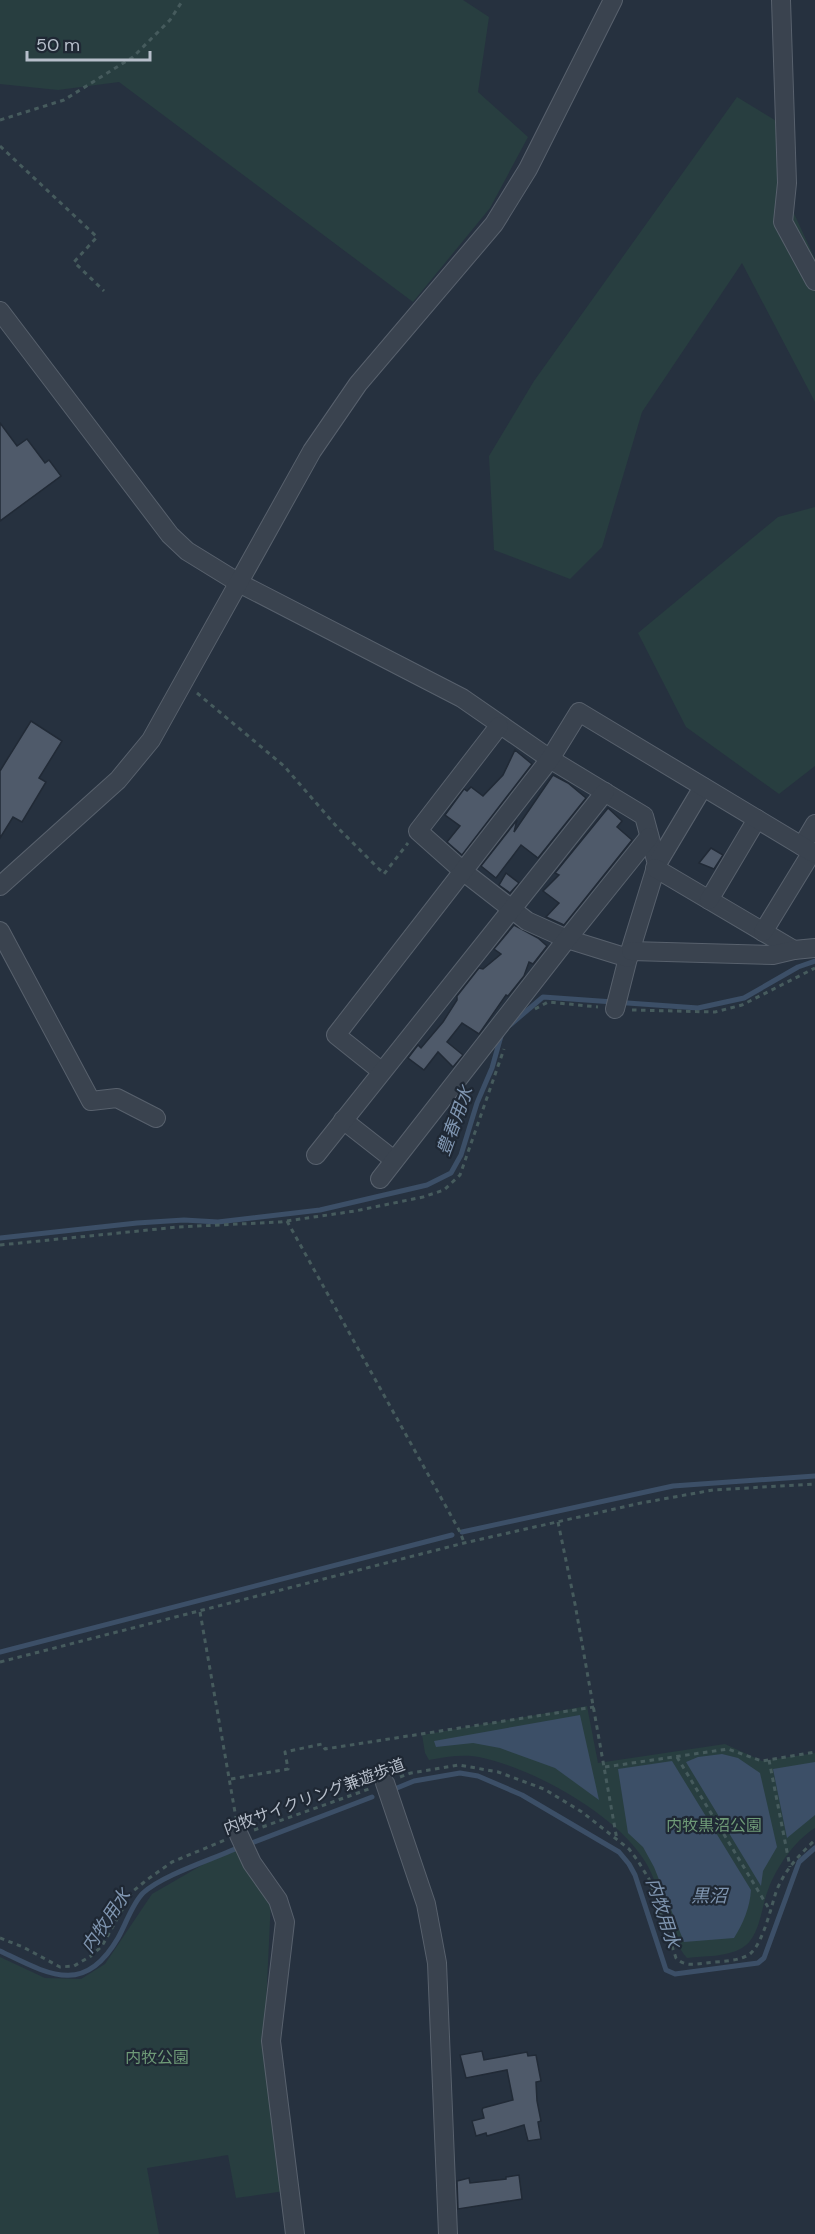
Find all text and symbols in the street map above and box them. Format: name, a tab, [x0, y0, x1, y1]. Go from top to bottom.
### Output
scale bar	[27, 24, 150, 62]
text: 50 m	[36, 33, 80, 57]
water label: 豊春用水	[431, 1081, 479, 1159]
street label: 内牧サイクリング兼遊歩道	[221, 1754, 408, 1839]
park label: 内牧黒沼公園	[666, 1815, 762, 1836]
water label: 内牧用水	[640, 1875, 686, 1953]
water label: 内牧用水	[76, 1883, 137, 1958]
water label: 黒沼	[691, 1884, 730, 1908]
park label: 内牧公園	[125, 2047, 189, 2068]

